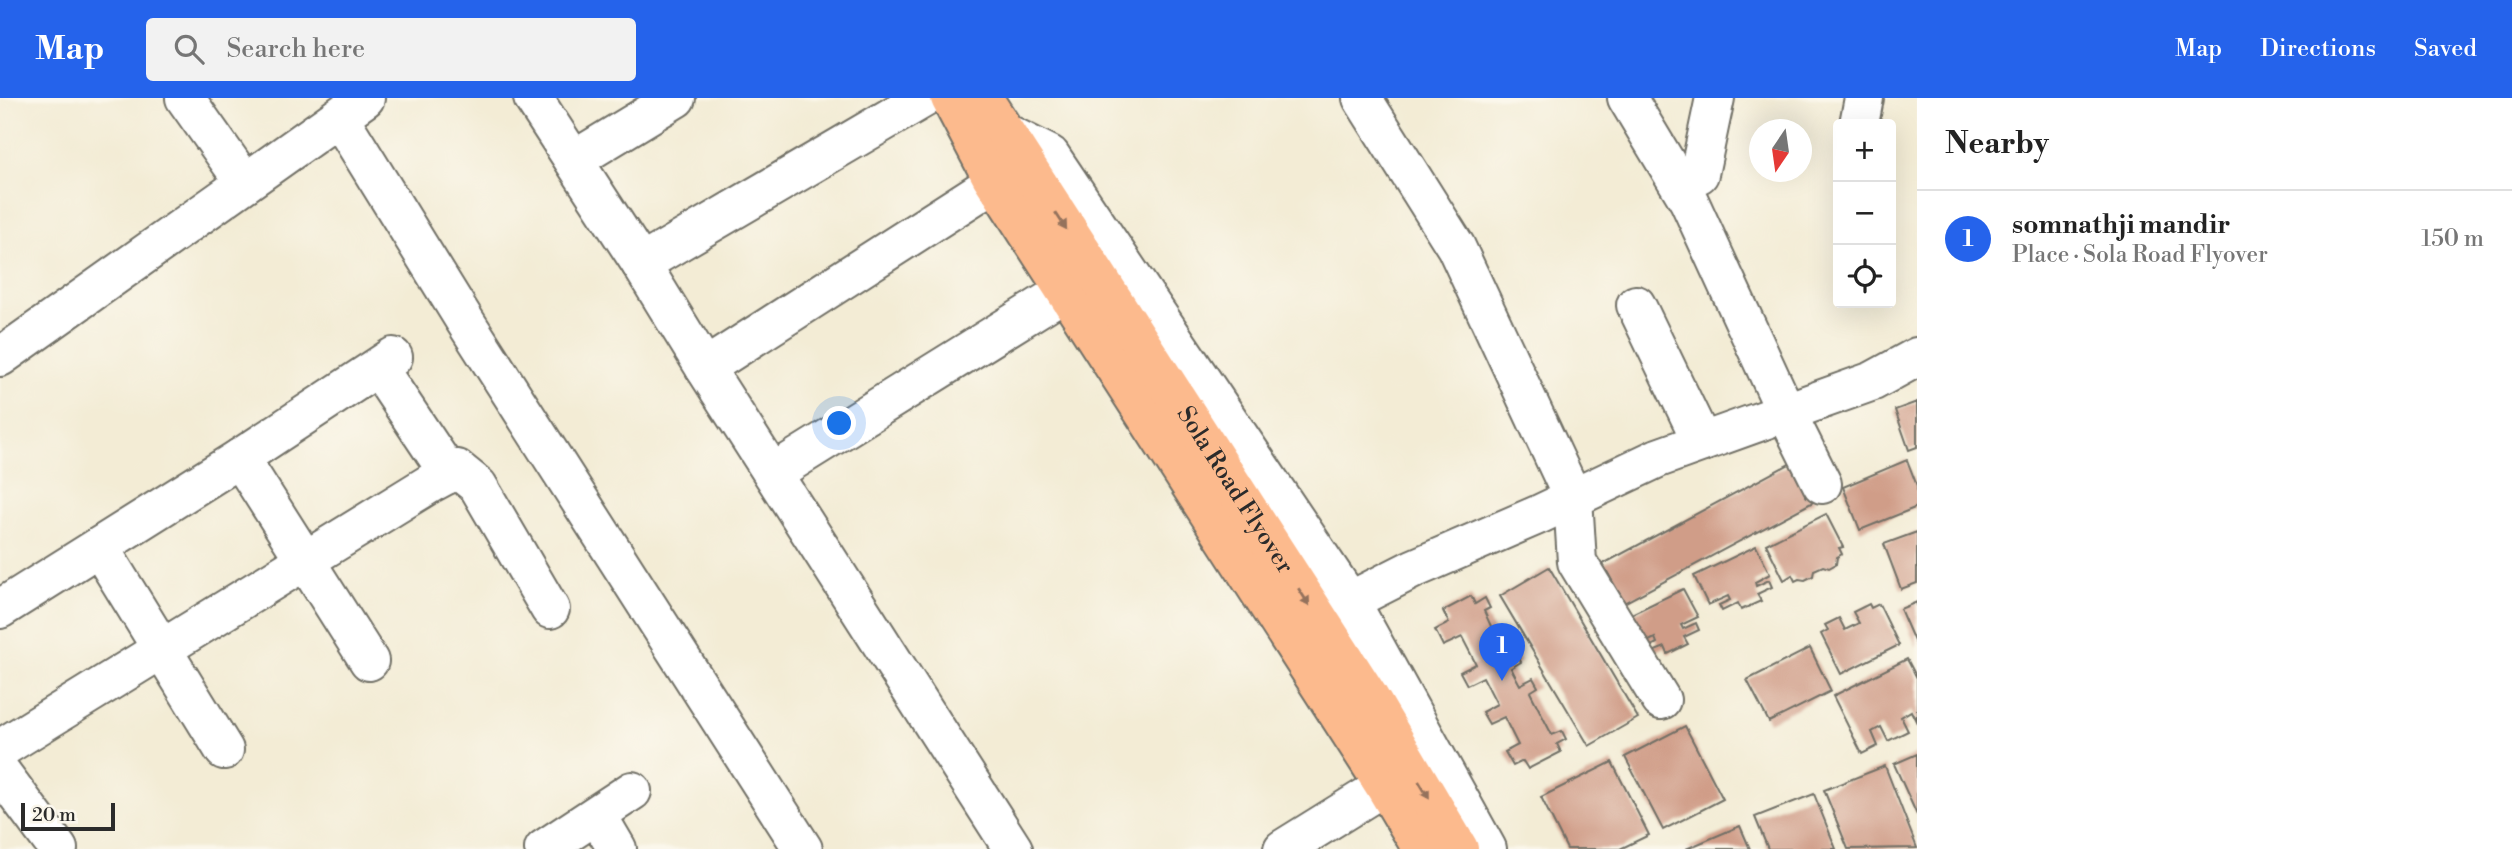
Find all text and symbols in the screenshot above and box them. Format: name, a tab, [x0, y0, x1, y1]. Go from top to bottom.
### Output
search box	[146, 18, 636, 81]
text: Map	[35, 29, 104, 70]
icon: search	[170, 30, 208, 68]
text: Search here	[226, 33, 365, 65]
text: Map	[2175, 34, 2222, 64]
text: Directions	[2260, 34, 2376, 64]
text: Saved	[2414, 34, 2477, 64]
north arrow	[1749, 119, 1812, 182]
map controls	[1833, 119, 1896, 308]
button: +	[1833, 119, 1896, 182]
text: Nearby	[1945, 125, 2049, 163]
button: −	[1833, 182, 1896, 245]
text: somnathji mandir	[2012, 209, 2230, 241]
one-way arrow	[1055, 211, 1068, 230]
text: 1	[1962, 225, 1974, 253]
text: 150 m	[2421, 225, 2484, 253]
text: Place · Sola Road Flyover	[2012, 241, 2268, 269]
button: locate	[1833, 245, 1896, 308]
street label: Sola Road Flyover	[1170, 401, 1300, 580]
your location	[822, 406, 856, 440]
one-way arrow	[1298, 587, 1311, 607]
pin: 1	[1479, 623, 1525, 681]
one-way arrow	[1418, 781, 1431, 800]
scale bar	[21, 800, 116, 832]
text: 20 m	[32, 803, 76, 827]

